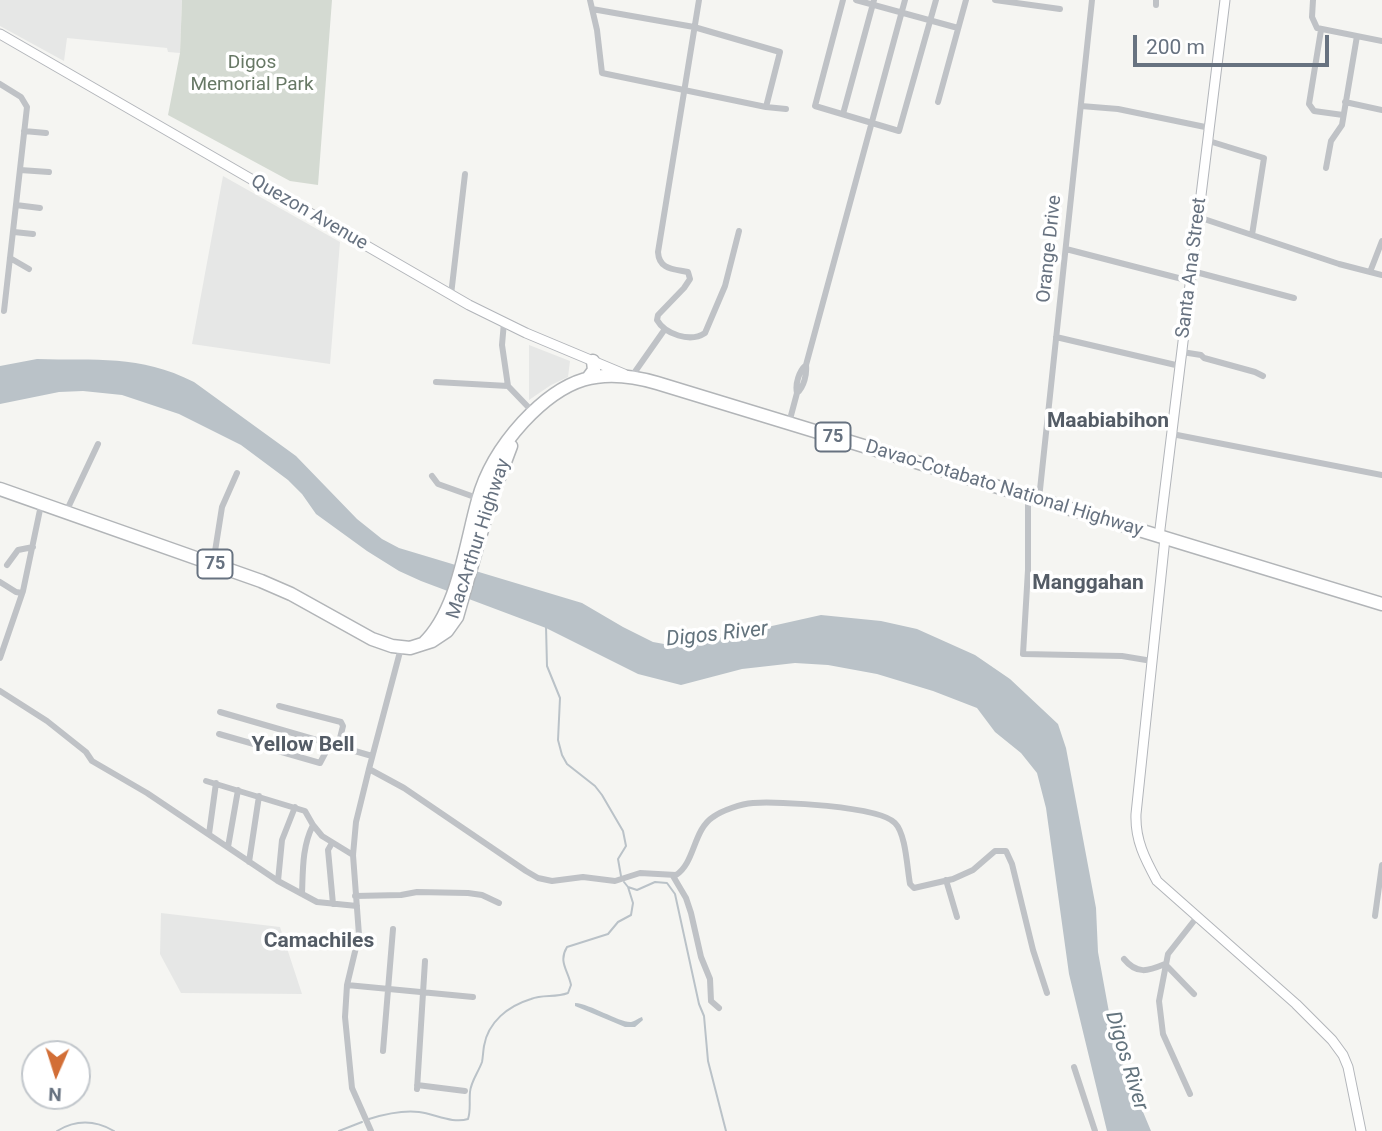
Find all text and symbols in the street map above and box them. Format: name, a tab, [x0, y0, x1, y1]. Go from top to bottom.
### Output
scale bar	[1137, 21, 1333, 65]
text: 200 m	[1146, 35, 1205, 59]
park label: Digos Memorial Park	[190, 52, 314, 96]
street label: Quezon Avenue	[247, 170, 371, 256]
street label: Orange Drive	[1033, 194, 1067, 304]
street label: Santa Ana Street	[1172, 196, 1212, 340]
district label: Maabiabihon	[1047, 409, 1169, 435]
road number: 75	[816, 422, 850, 452]
street label: Davao-Cotabato National Highway	[862, 436, 1146, 542]
street label: MacArthur Highway	[442, 456, 516, 622]
road number: 75	[198, 550, 232, 578]
district label: Manggahan	[1032, 571, 1144, 597]
water label: Digos River	[665, 617, 769, 653]
district label: Yellow Bell	[251, 733, 355, 759]
district label: Camachiles	[264, 929, 374, 955]
water label: Digos River	[1099, 1009, 1153, 1113]
north arrow	[21, 1040, 91, 1110]
text: N	[48, 1083, 62, 1106]

